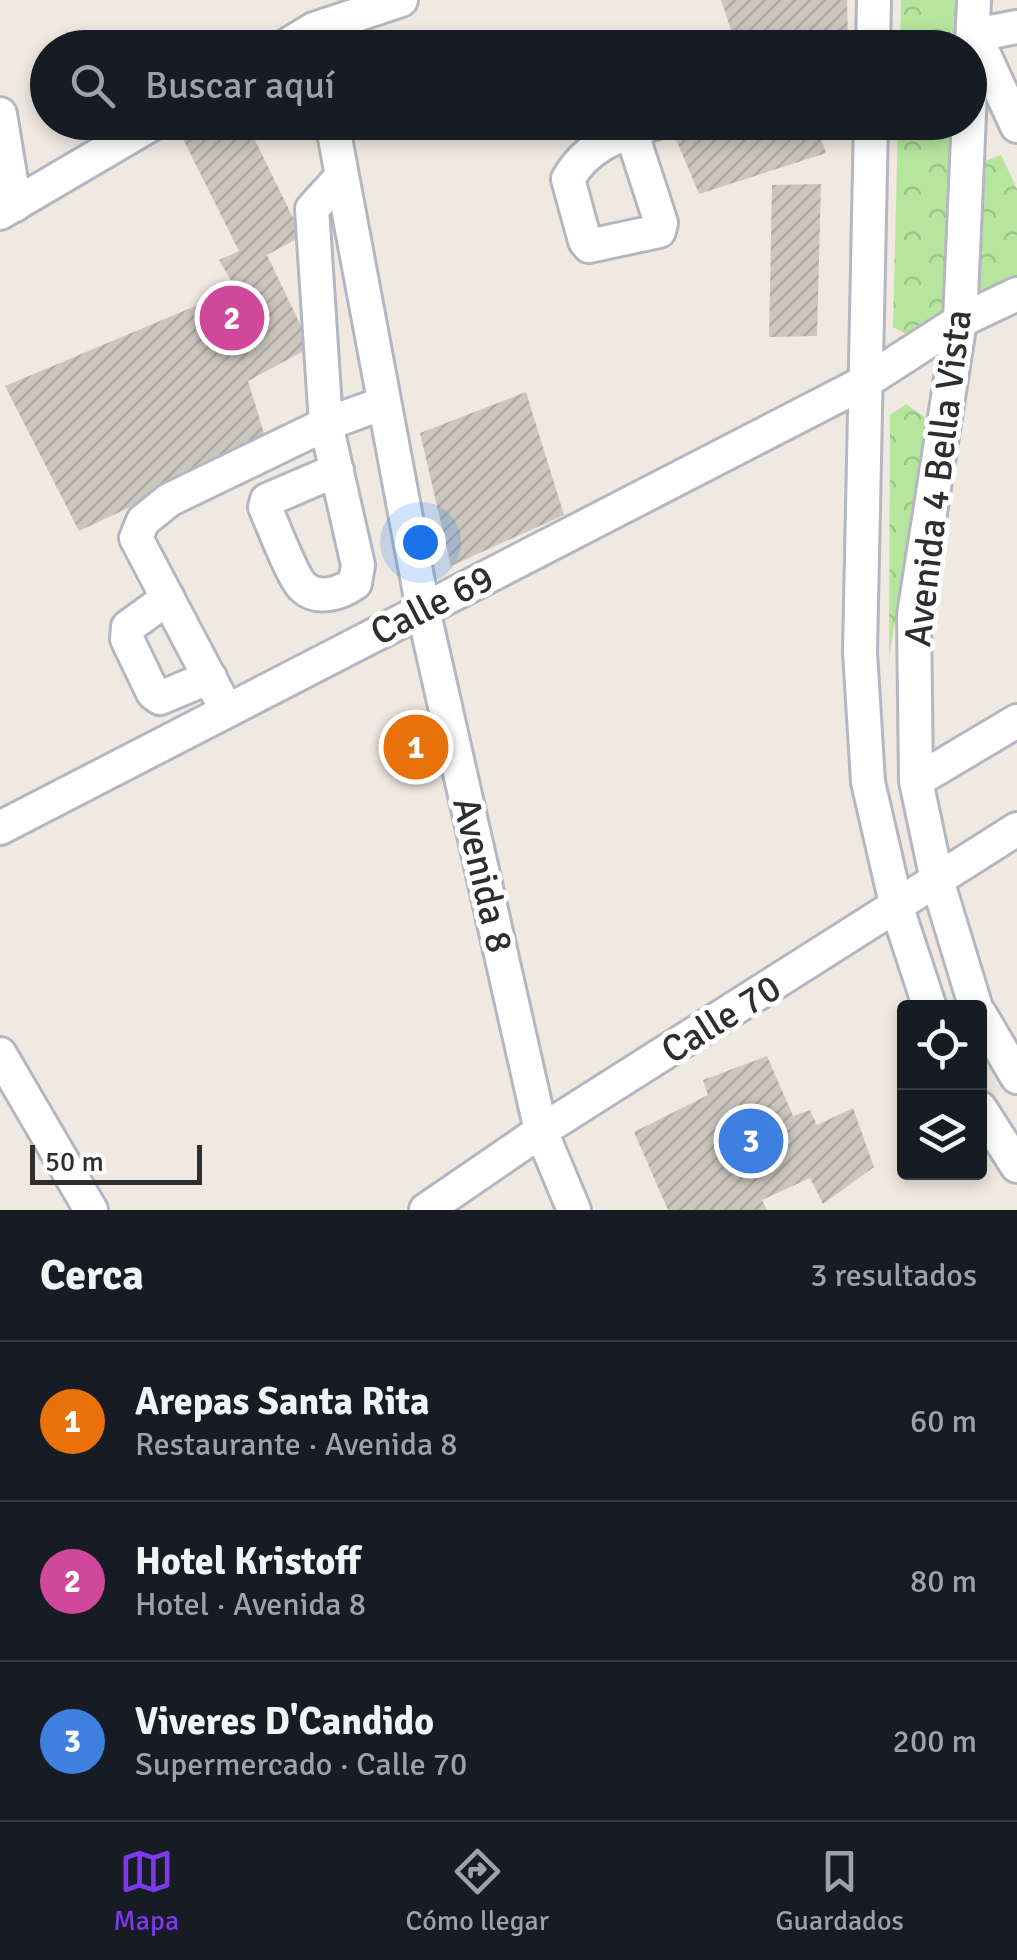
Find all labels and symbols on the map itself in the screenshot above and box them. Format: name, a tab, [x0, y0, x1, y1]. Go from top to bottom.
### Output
pin: 2	[200, 280, 264, 356]
street label: Avenida 4 Bella Vista	[894, 307, 982, 649]
your location	[395, 517, 446, 568]
street label: Calle 69	[363, 554, 501, 656]
pin: 1	[384, 710, 448, 784]
street label: Avenida 8	[442, 793, 524, 957]
street label: Calle 70	[653, 964, 789, 1074]
pin: 3	[718, 1104, 784, 1178]
scale bar	[30, 1140, 202, 1184]

